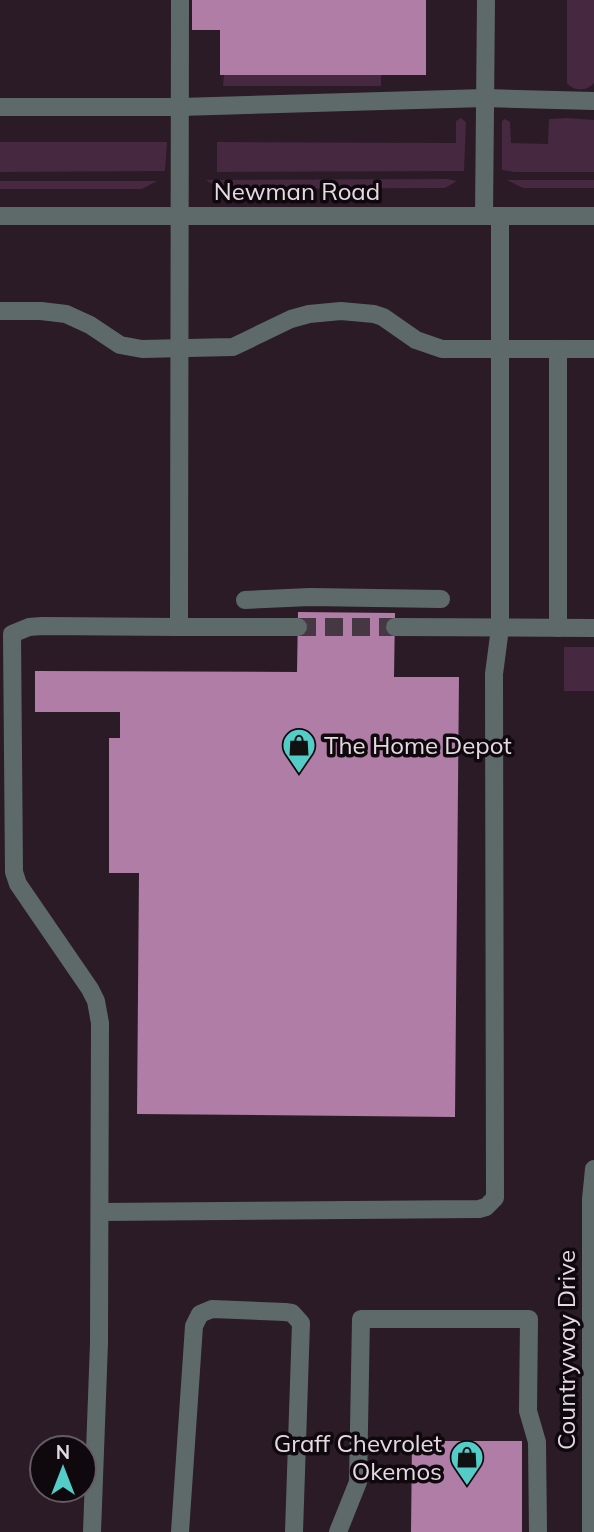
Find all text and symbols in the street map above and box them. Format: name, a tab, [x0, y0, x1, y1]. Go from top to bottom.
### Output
street label: Newman Road	[214, 176, 380, 206]
shop icon: The Home Depot	[280, 726, 318, 775]
place label: The Home Depot	[324, 730, 512, 760]
street label: Countryway Drive	[551, 1250, 581, 1450]
place label: Graff Chevrolet Okemos	[274, 1428, 442, 1486]
north arrow	[28, 1434, 98, 1504]
shop icon: Graff Chevrolet Okemos	[448, 1438, 486, 1487]
text: N	[56, 1440, 70, 1464]

